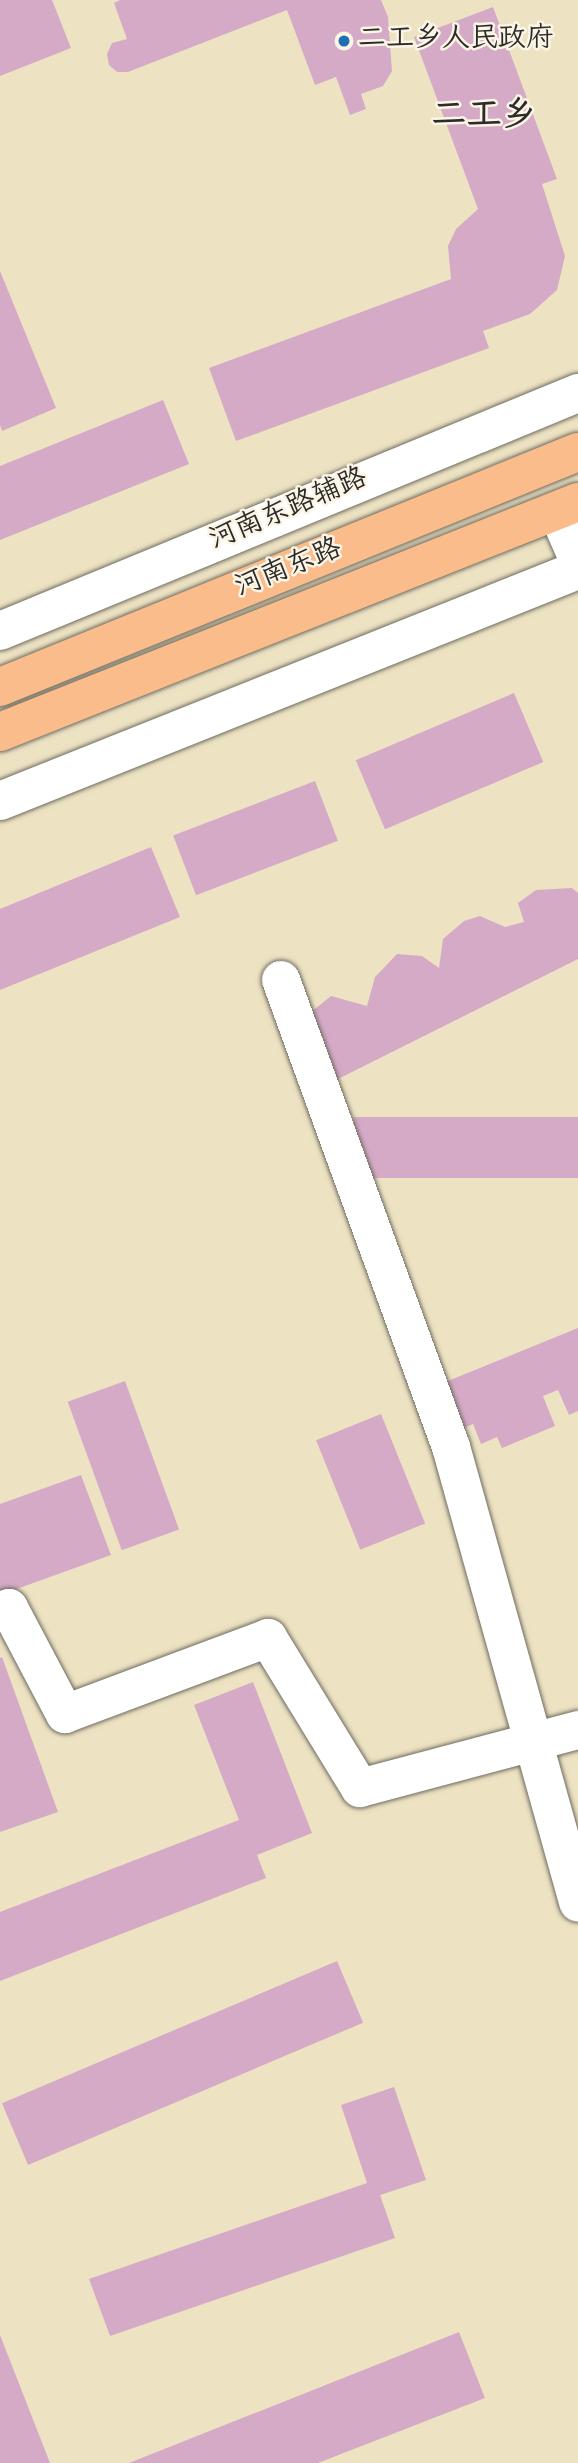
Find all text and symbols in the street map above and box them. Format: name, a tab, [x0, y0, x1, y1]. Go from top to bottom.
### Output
place label: 二工乡人民政府	[358, 24, 554, 58]
marker: 二工乡人民政府	[336, 33, 352, 49]
district label: 二工乡	[432, 97, 536, 139]
street label: 河南东路辅路	[205, 463, 373, 559]
street label: 河南东路	[231, 533, 347, 607]

